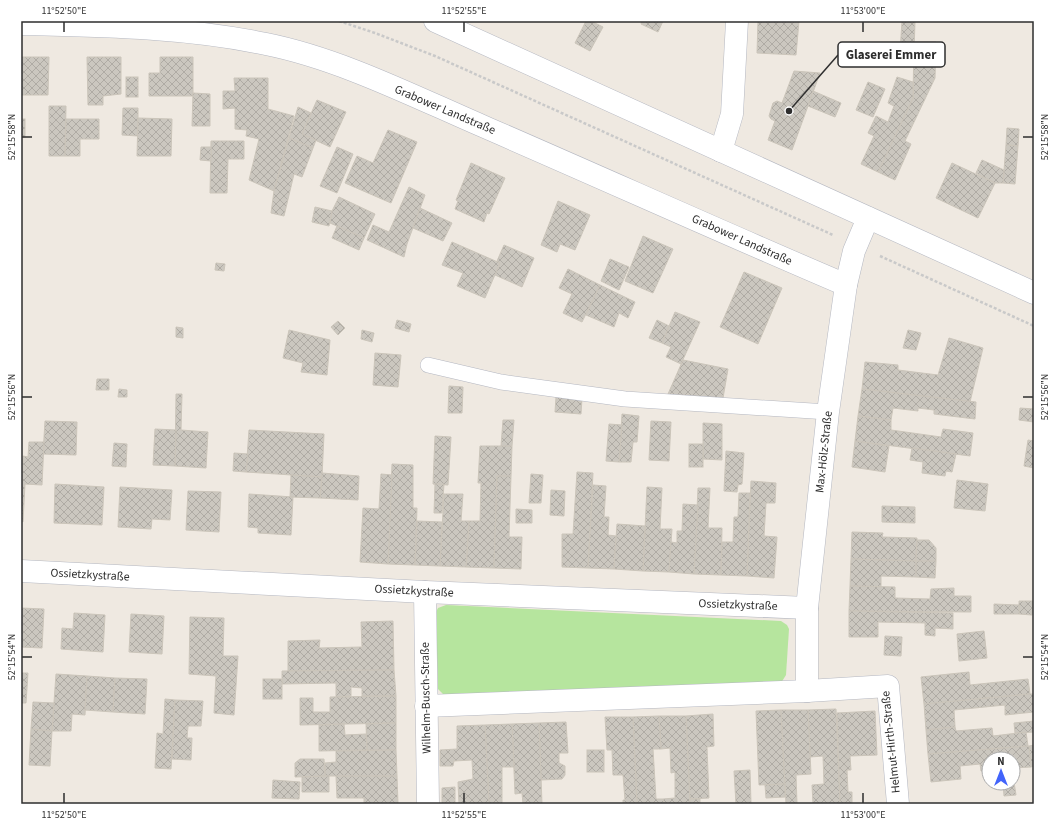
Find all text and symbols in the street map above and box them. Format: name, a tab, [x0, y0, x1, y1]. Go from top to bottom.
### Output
text: 11°52'50"E	[41, 4, 87, 18]
text: 11°52'55"E	[441, 4, 487, 18]
text: 11°53'00"E	[840, 4, 886, 18]
callout: Glaserei Emmer	[838, 42, 945, 67]
text: Glaserei Emmer	[846, 46, 937, 64]
street label: Grabower Landstraße	[392, 81, 498, 139]
text: 52°15'58"N	[5, 114, 19, 160]
text: 52°15'58"N	[1038, 114, 1052, 160]
street label: Grabower Landstraße	[689, 210, 795, 270]
text: 52°15'56"N	[5, 374, 19, 420]
text: 52°15'56"N	[1038, 374, 1052, 420]
street label: Max-Hölz-Straße	[811, 410, 837, 494]
street label: Ossietzkystraße	[50, 564, 130, 586]
street label: Ossietzkystraße	[374, 580, 454, 602]
street label: Ossietzkystraße	[698, 595, 778, 615]
text: 52°15'54"N	[5, 634, 19, 680]
text: 52°15'54"N	[1038, 634, 1052, 680]
street label: Wilhelm-Busch-Straße	[417, 642, 435, 754]
street label: Helmut-Hirth-Straße	[877, 690, 905, 794]
north arrow	[981, 751, 1021, 791]
text: N	[997, 754, 1005, 769]
text: 11°52'50"E	[41, 808, 87, 822]
text: 11°52'55"E	[441, 808, 487, 822]
text: 11°53'00"E	[840, 808, 886, 822]

